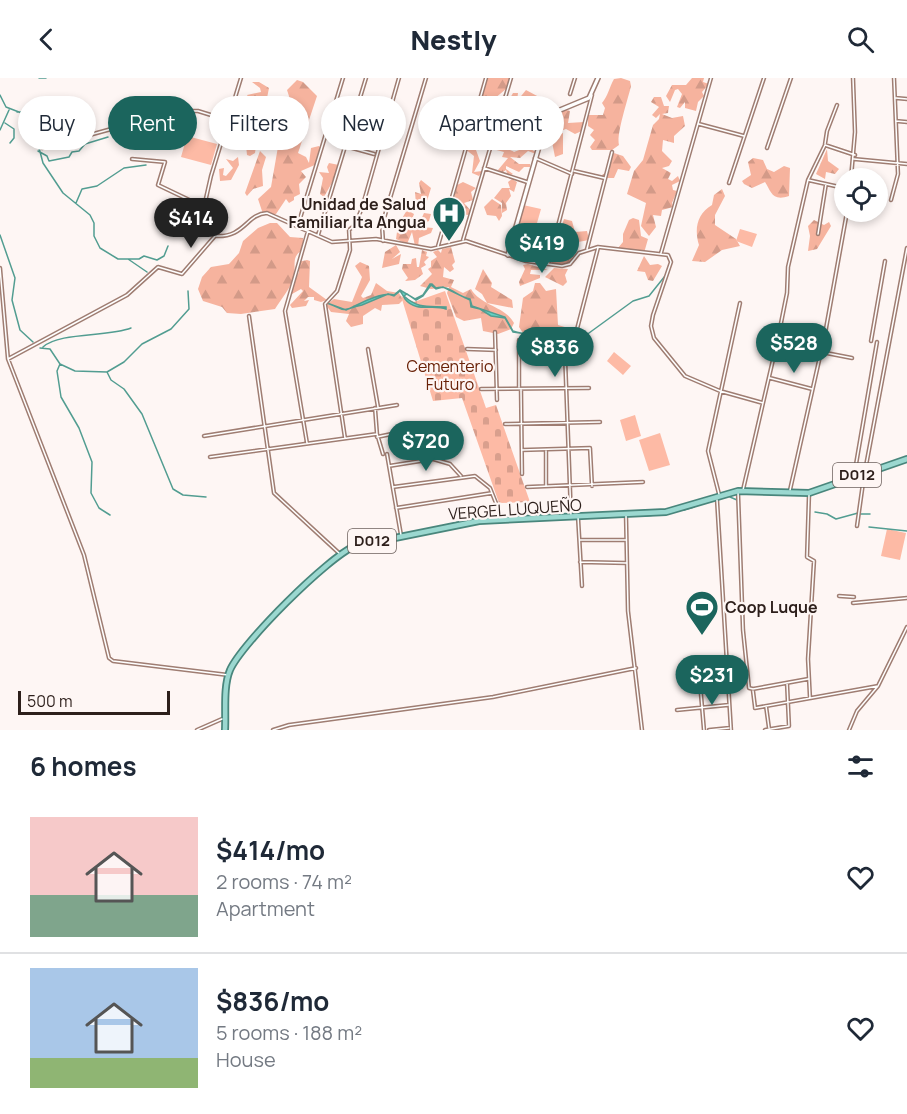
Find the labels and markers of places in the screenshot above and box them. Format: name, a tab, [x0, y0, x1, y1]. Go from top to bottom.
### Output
place label: Unidad de Salud Familiar Ita Angua	[288, 193, 426, 233]
hospital icon: Unidad de Salud Familiar Ita Angua	[431, 195, 467, 242]
pin: $414	[155, 198, 227, 249]
pin: $419	[506, 223, 578, 274]
pin: $528	[758, 323, 830, 374]
pin: $836	[519, 327, 591, 378]
pin: $720	[390, 421, 462, 472]
sports icon: Coop Luque	[684, 589, 720, 636]
place label: Coop Luque	[725, 596, 818, 618]
pin: $231	[676, 655, 748, 706]

